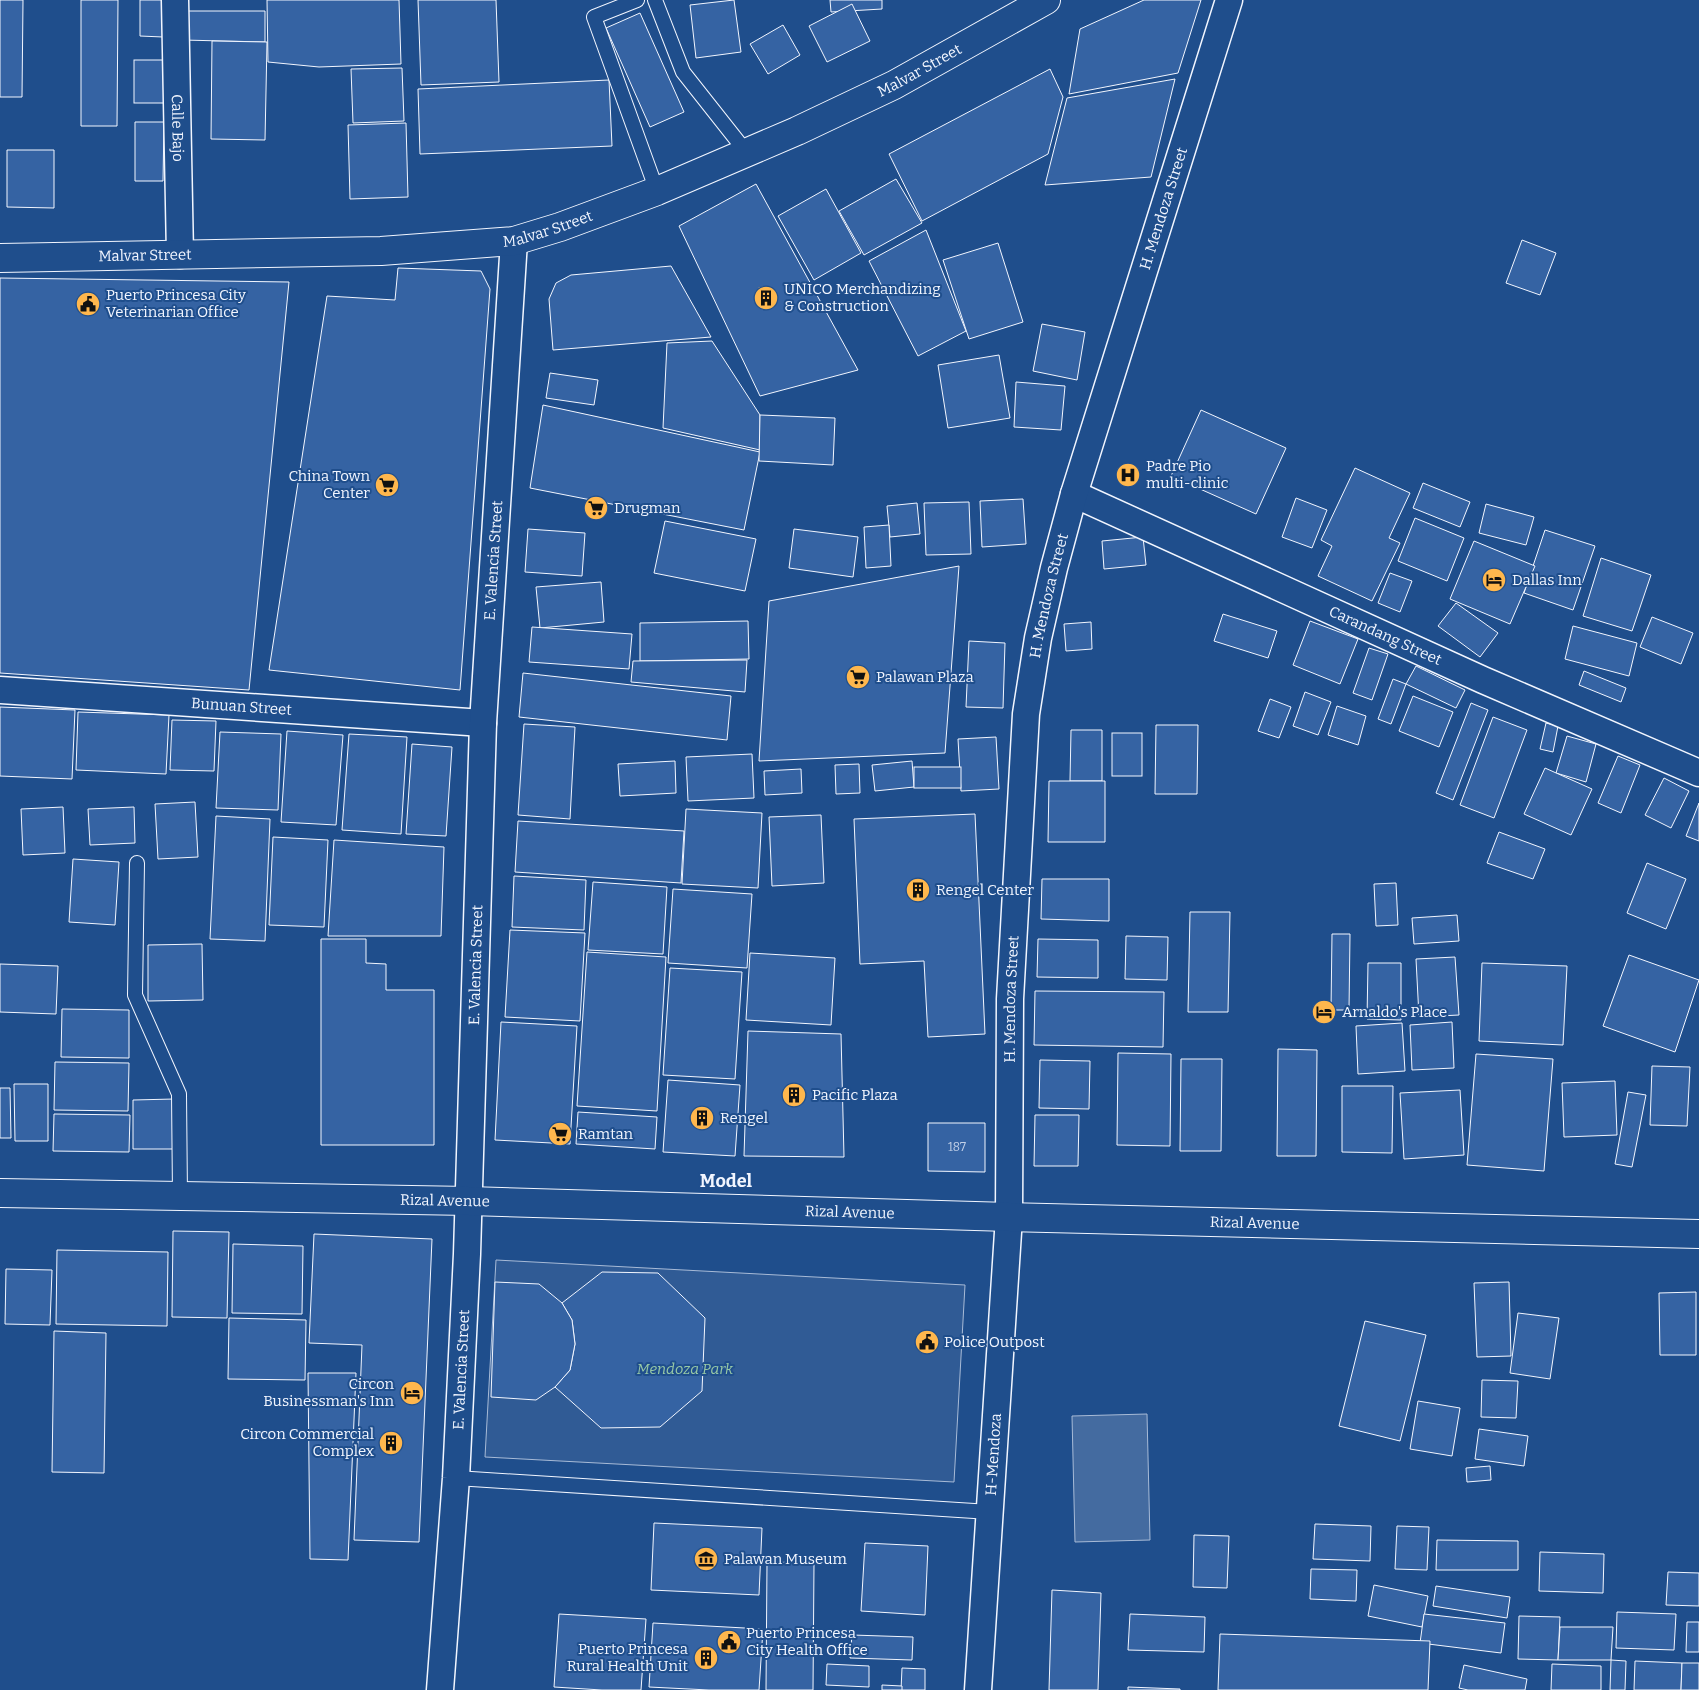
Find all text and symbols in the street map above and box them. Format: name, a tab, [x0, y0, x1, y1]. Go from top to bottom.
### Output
street label: Malvar Street	[875, 40, 965, 101]
street label: Calle Bajo	[168, 94, 187, 162]
street label: H. Mendoza Street	[1136, 145, 1191, 272]
street label: Malvar Street	[502, 206, 596, 251]
street label: Malvar Street	[98, 245, 192, 265]
place label: UNICO Merchandizing & Construction	[784, 280, 941, 315]
building icon: UNICO Merchandizing & Construction	[753, 285, 779, 311]
place label: Puerto Princesa City Veterinarian Office	[106, 286, 246, 321]
public building icon: Puerto Princesa City Veterinarian Office	[75, 291, 101, 317]
place label: Padre Pio multi-clinic	[1146, 457, 1229, 492]
hospital icon: Padre Pio multi-clinic	[1115, 462, 1141, 488]
place label: China Town Center	[288, 467, 370, 502]
supermarket icon: China Town Center	[374, 472, 400, 498]
supermarket icon: Drugman	[583, 495, 609, 521]
street label: E. Valencia Street	[481, 499, 506, 621]
place label: Drugman	[614, 499, 681, 517]
street label: H. Mendoza Street	[1026, 531, 1072, 659]
hotel icon: Dallas Inn	[1481, 567, 1507, 593]
place label: Dallas Inn	[1512, 571, 1582, 589]
street label: Carandang Street	[1326, 602, 1445, 669]
supermarket icon: Palawan Plaza	[845, 664, 871, 690]
place label: Palawan Plaza	[876, 668, 974, 686]
street label: Bunuan Street	[191, 694, 293, 719]
building icon: Rengel Center	[905, 877, 931, 903]
place label: Rengel Center	[936, 881, 1034, 899]
street label: E. Valencia Street	[465, 904, 487, 1025]
street label: H. Mendoza Street	[1001, 934, 1023, 1063]
hotel icon: Arnaldo's Place	[1311, 999, 1337, 1025]
place label: Arnaldo's Place	[1342, 1003, 1447, 1021]
building icon: Pacific Plaza	[781, 1082, 807, 1108]
place label: Pacific Plaza	[812, 1086, 898, 1104]
building icon: Rengel	[689, 1105, 715, 1131]
place label: Rengel	[720, 1109, 768, 1127]
supermarket icon: Ramtan	[547, 1121, 573, 1147]
place label: Ramtan	[578, 1125, 634, 1143]
house number: 187	[948, 1140, 966, 1154]
district label: Model	[700, 1170, 753, 1192]
street label: Rizal Avenue	[400, 1191, 490, 1211]
street label: Rizal Avenue	[805, 1202, 895, 1223]
street label: Rizal Avenue	[1210, 1213, 1300, 1233]
street label: E. Valencia Street	[449, 1309, 473, 1430]
public building icon: Police Outpost	[914, 1329, 940, 1355]
place label: Police Outpost	[944, 1333, 1045, 1351]
park label: Mendoza Park	[637, 1360, 734, 1378]
place label: Circon Businessman's Inn	[263, 1375, 395, 1410]
hotel icon: Circon Businessman's Inn	[399, 1380, 425, 1406]
street label: H-Mendoza	[982, 1413, 1005, 1496]
place label: Circon Commercial Complex	[240, 1425, 375, 1460]
building icon: Circon Commercial Complex	[378, 1430, 404, 1456]
museum icon: Palawan Museum	[693, 1546, 719, 1572]
place label: Palawan Museum	[724, 1550, 847, 1568]
place label: Puerto Princesa City Health Office	[746, 1624, 868, 1659]
public building icon: Puerto Princesa City Health Office	[716, 1629, 742, 1655]
place label: Puerto Princesa Rural Health Unit	[567, 1640, 689, 1675]
building icon: Puerto Princesa Rural Health Unit	[693, 1645, 719, 1671]

